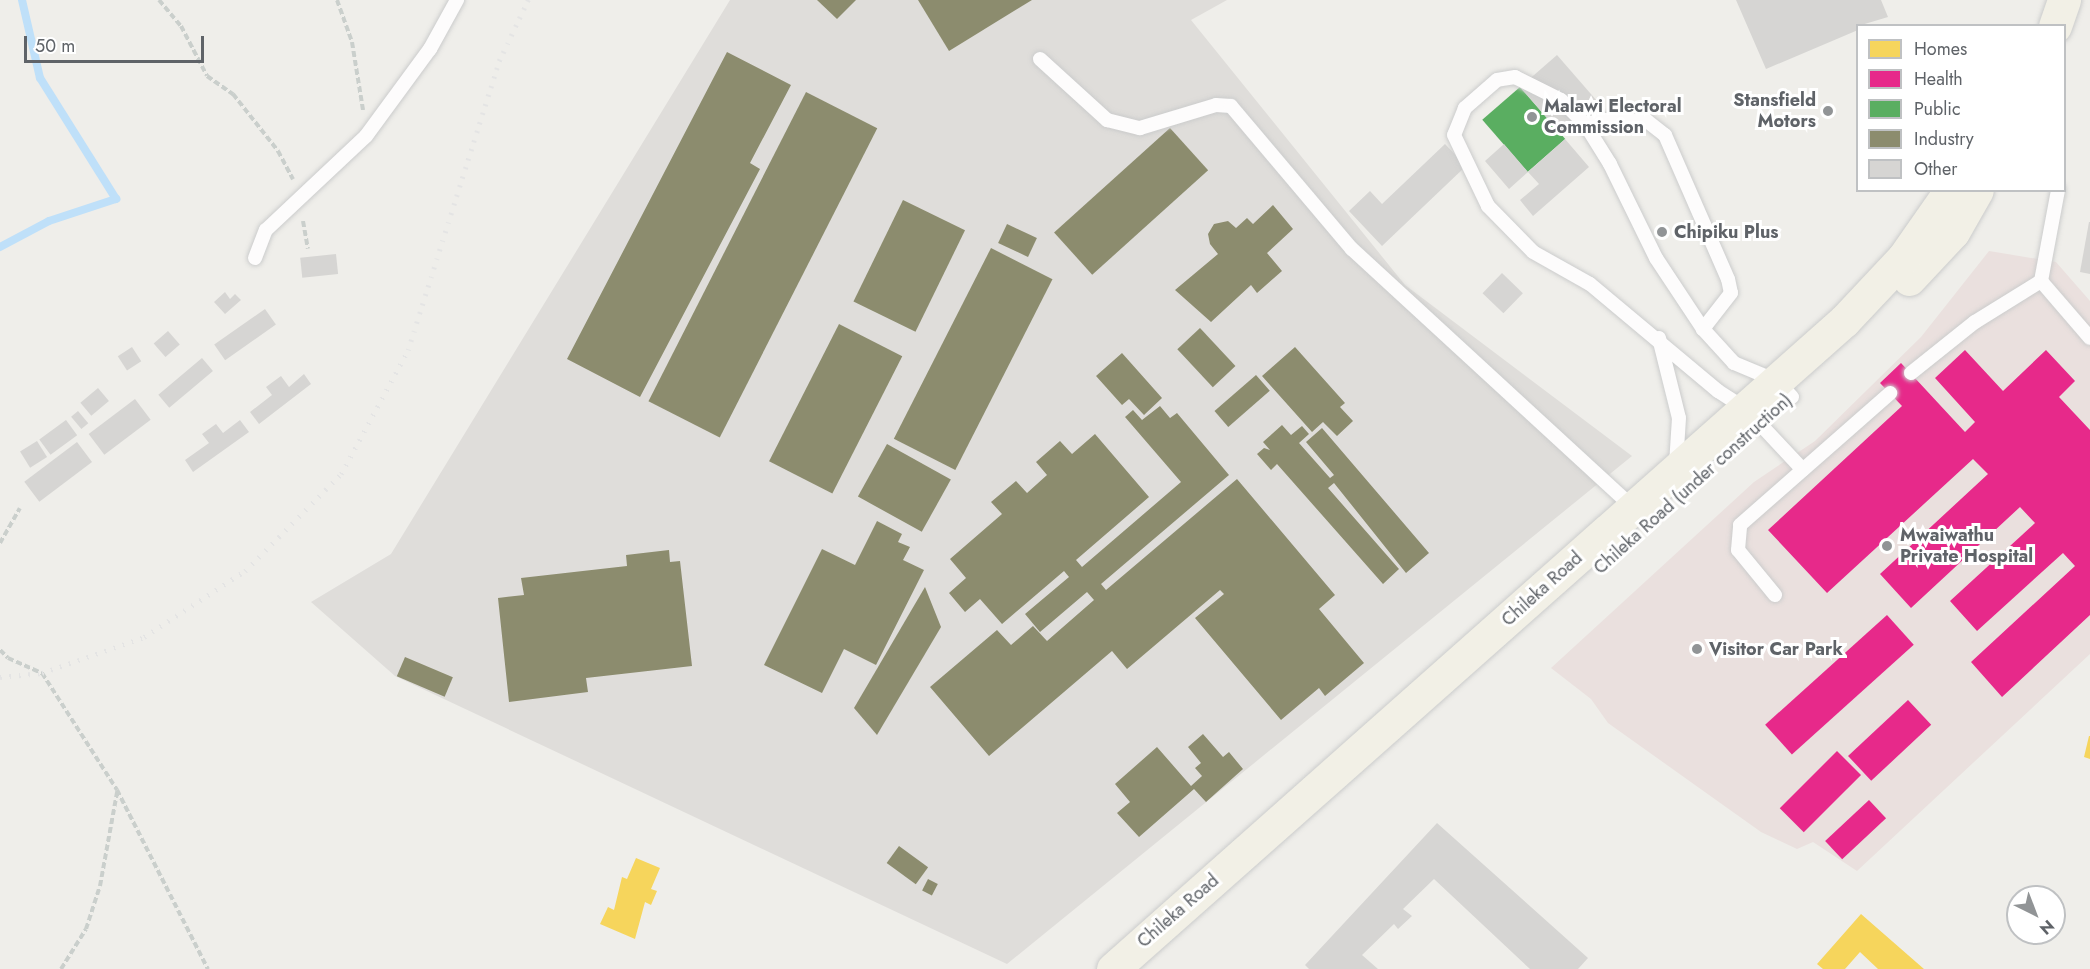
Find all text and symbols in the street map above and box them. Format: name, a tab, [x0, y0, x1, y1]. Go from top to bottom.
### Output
scale bar	[27, 24, 207, 62]
legend	[1856, 24, 2066, 192]
text: 50 m	[35, 33, 75, 59]
text: Homes	[1914, 36, 1967, 62]
text: Health	[1914, 66, 1963, 92]
place label: Stansfield Motors	[1733, 90, 1816, 132]
place label: Malawi Electoral Commission	[1544, 96, 1682, 138]
text: Public	[1914, 96, 1961, 122]
marker: Stansfield Motors	[1821, 104, 1835, 118]
marker: Malawi Electoral Commission	[1525, 110, 1539, 124]
text: Industry	[1914, 126, 1974, 152]
text: Other	[1914, 156, 1957, 182]
place label: Chipiku Plus	[1674, 221, 1778, 243]
marker: Chipiku Plus	[1655, 225, 1669, 239]
street label: Chileka Road (under construction)	[1589, 389, 1797, 579]
place label: Mwaiwathu Private Hospital	[1900, 525, 2033, 568]
marker: Mwaiwathu Private Hospital	[1878, 537, 1896, 555]
street label: Chileka Road	[1497, 547, 1587, 631]
place label: Visitor Car Park	[1709, 638, 1843, 660]
marker: Visitor Car Park	[1690, 642, 1704, 656]
street label: Chileka Road	[1133, 870, 1223, 952]
north arrow	[2006, 885, 2066, 945]
text: N	[2035, 914, 2059, 940]

